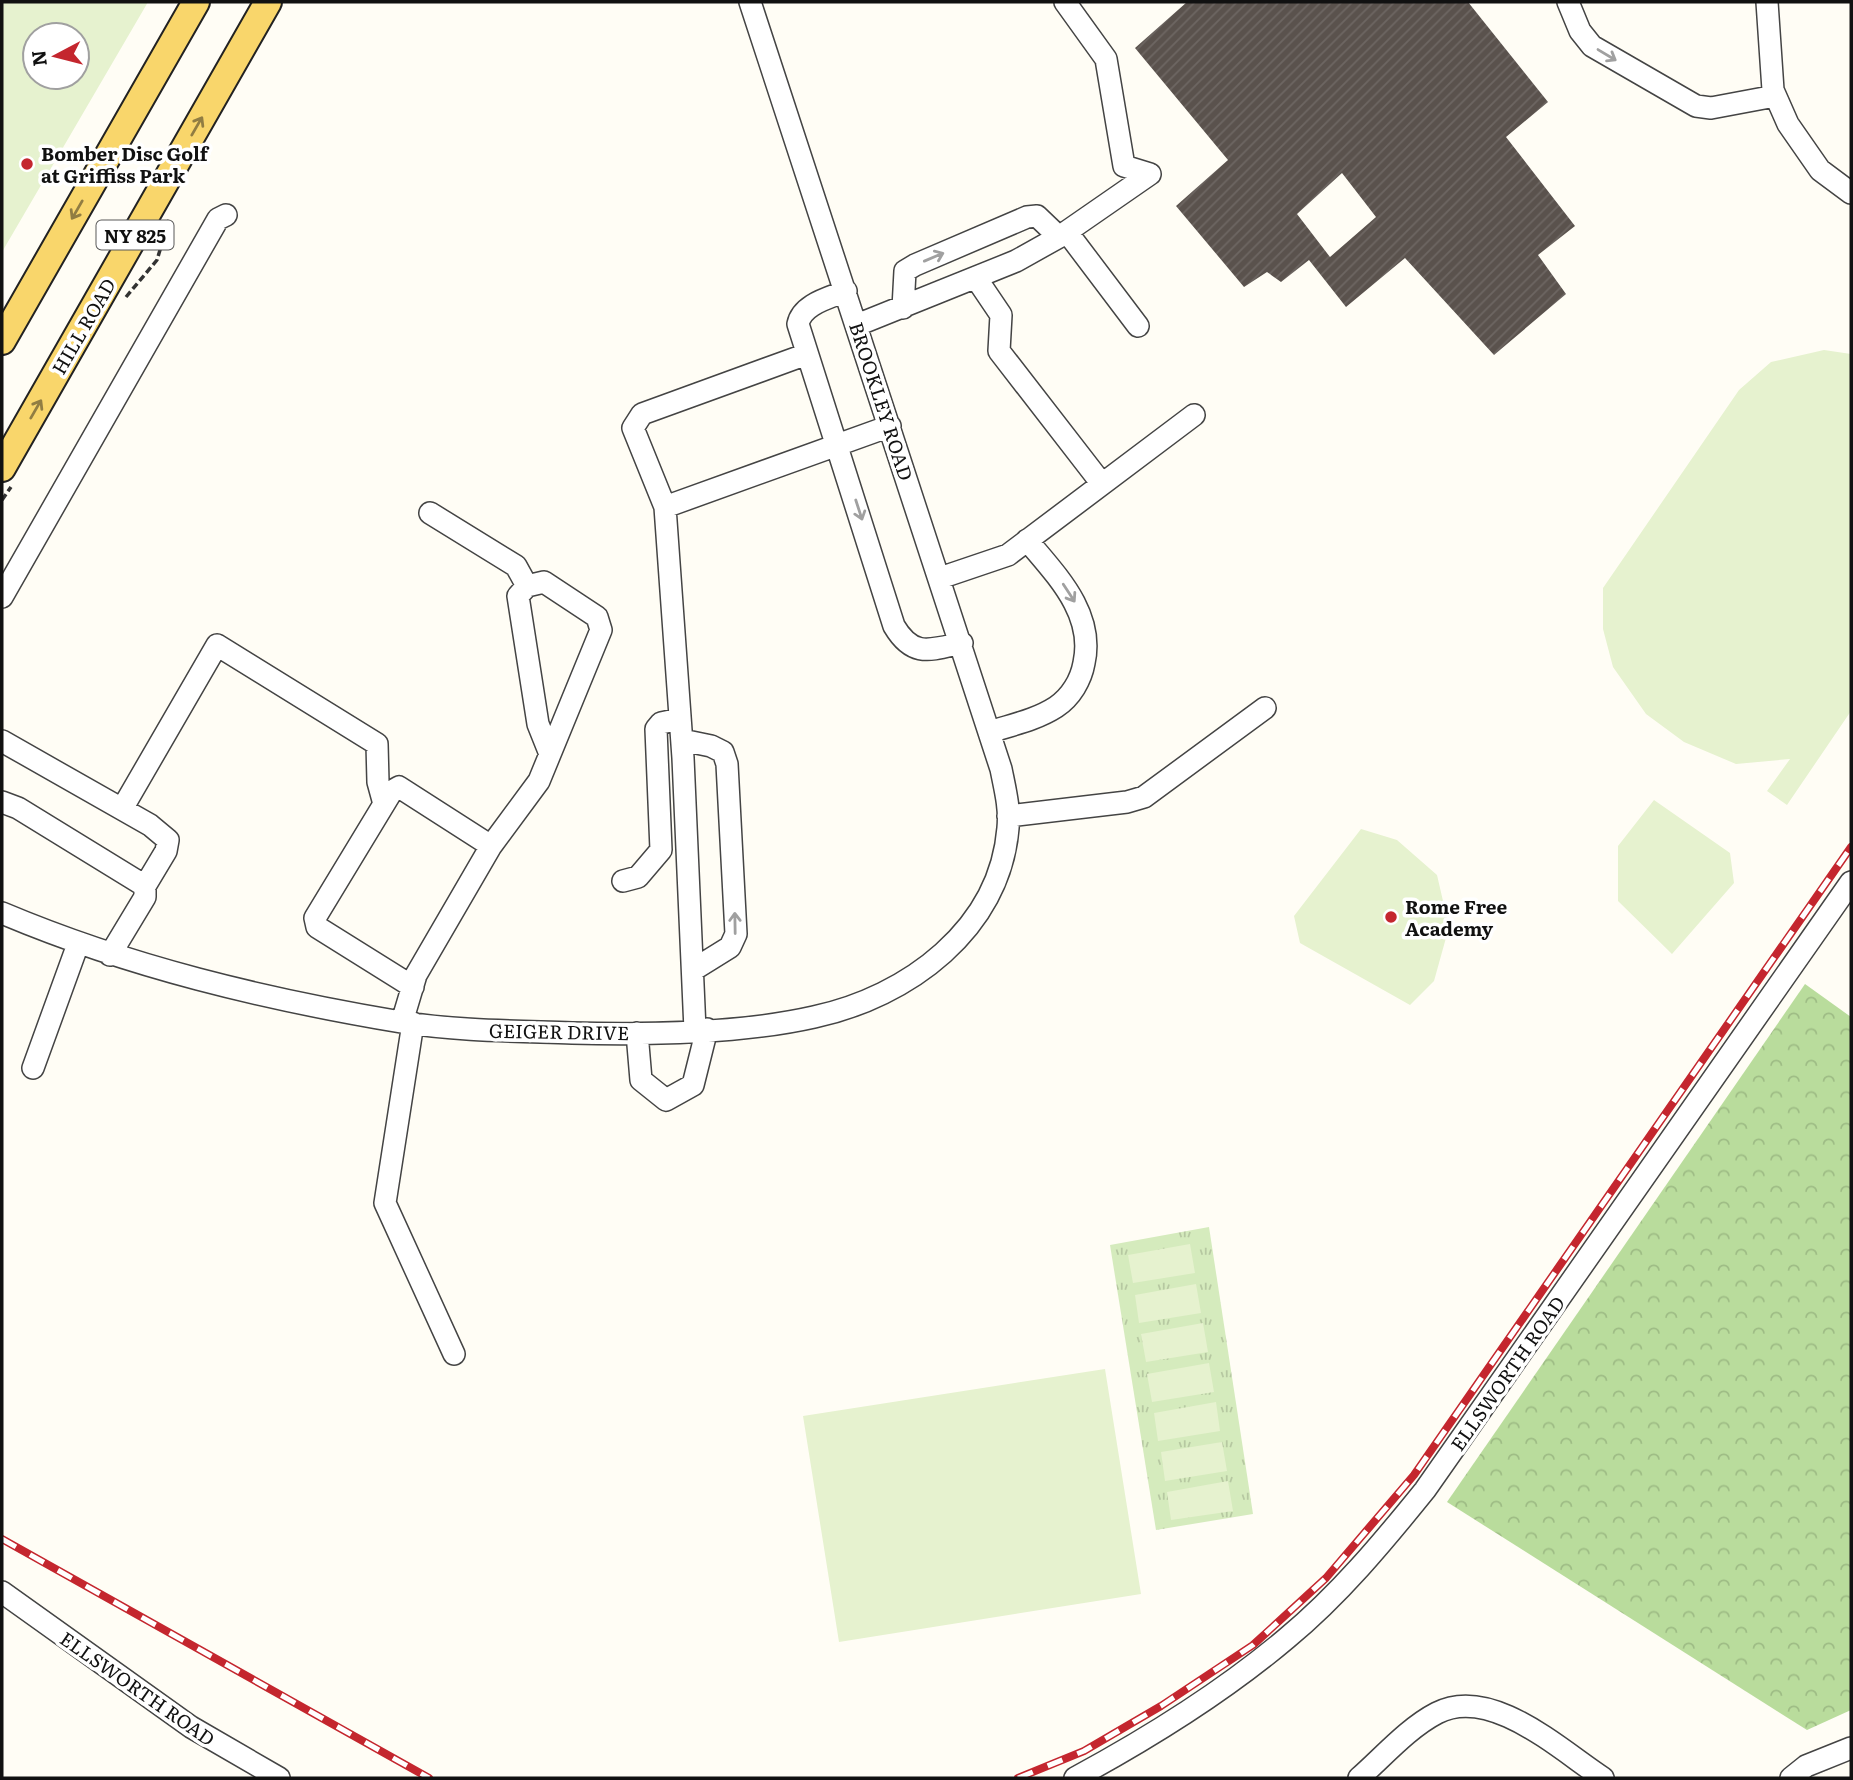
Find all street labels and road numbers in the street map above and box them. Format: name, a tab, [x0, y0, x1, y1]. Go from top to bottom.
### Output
road number: NY 825	[96, 220, 174, 249]
street label: HILL ROAD	[44, 273, 122, 379]
street label: BROOKLEY ROAD	[843, 318, 921, 484]
street label: GEIGER DRIVE	[489, 1016, 629, 1046]
street label: ELLSWORTH ROAD	[1443, 1290, 1571, 1456]
street label: ELLSWORTH ROAD	[55, 1624, 221, 1752]

